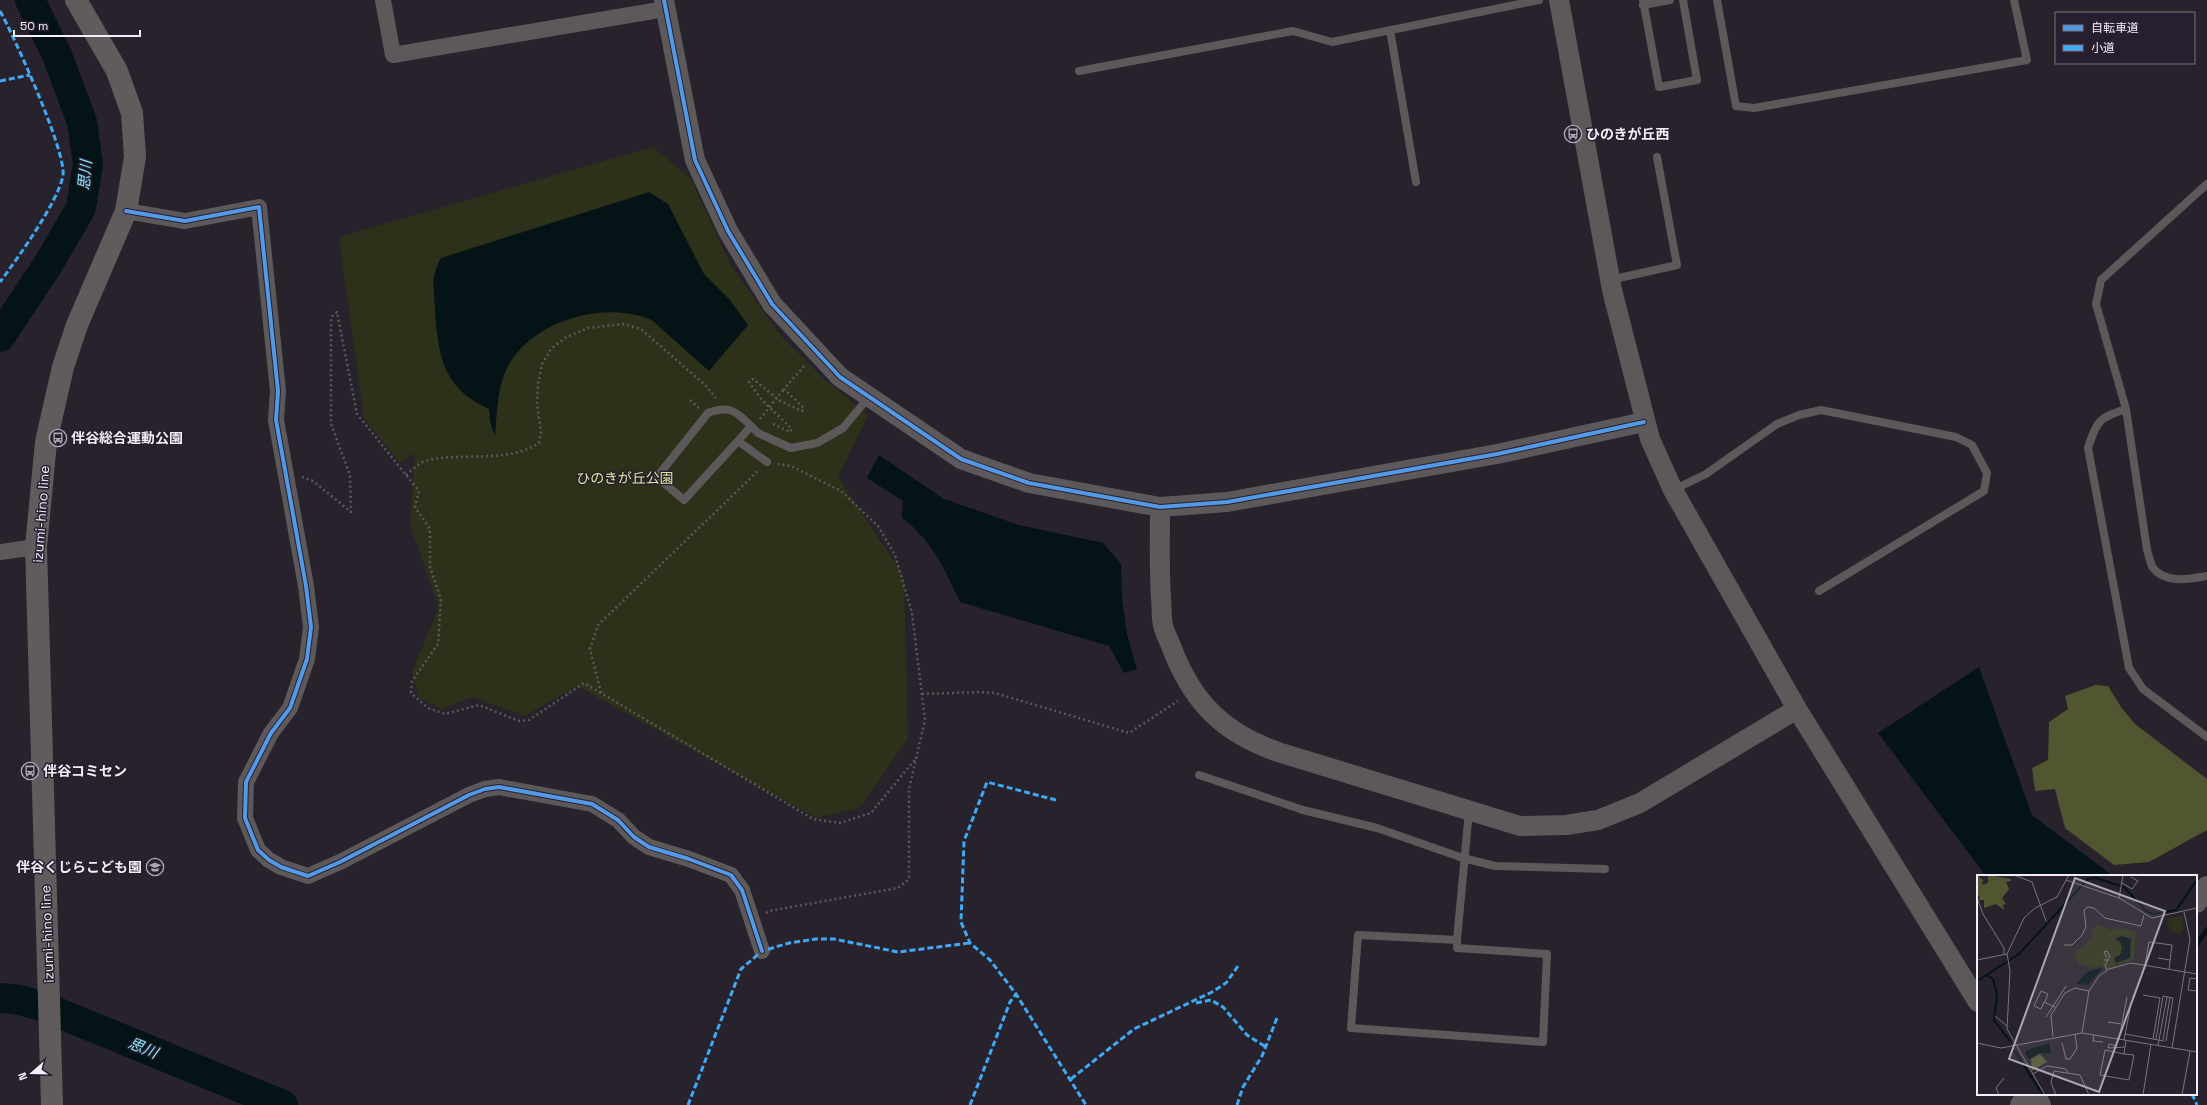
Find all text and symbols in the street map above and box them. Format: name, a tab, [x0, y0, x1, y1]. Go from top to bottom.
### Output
scale bar	[14, 12, 140, 38]
legend	[2055, 12, 2195, 64]
text: 50 m	[20, 18, 48, 34]
text: 自転車道	[2091, 20, 2139, 36]
text: 小道	[2091, 40, 2115, 56]
bus stop icon: ひのきが丘西	[1563, 124, 1583, 144]
place label: ひのきが丘西	[1586, 125, 1670, 143]
water label: 思川	[74, 157, 95, 191]
bus stop icon: 伴谷総合運動公園	[48, 428, 68, 448]
place label: 伴谷総合運動公園	[71, 429, 183, 447]
street label: izumi-hino line	[29, 465, 53, 563]
park label: ひのきが丘公園	[576, 469, 674, 487]
bus stop icon: 伴谷コミセン	[20, 761, 40, 781]
place label: 伴谷コミセン	[43, 762, 127, 780]
school or university icon: 伴谷くじらこども園	[145, 857, 165, 877]
place label: 伴谷くじらこども園	[16, 858, 142, 876]
inset map	[1977, 875, 2197, 1095]
street label: izumi-hino line	[36, 885, 58, 983]
water label: 思川	[126, 1033, 163, 1063]
north arrow	[12, 1053, 52, 1093]
text: N	[15, 1071, 30, 1082]

